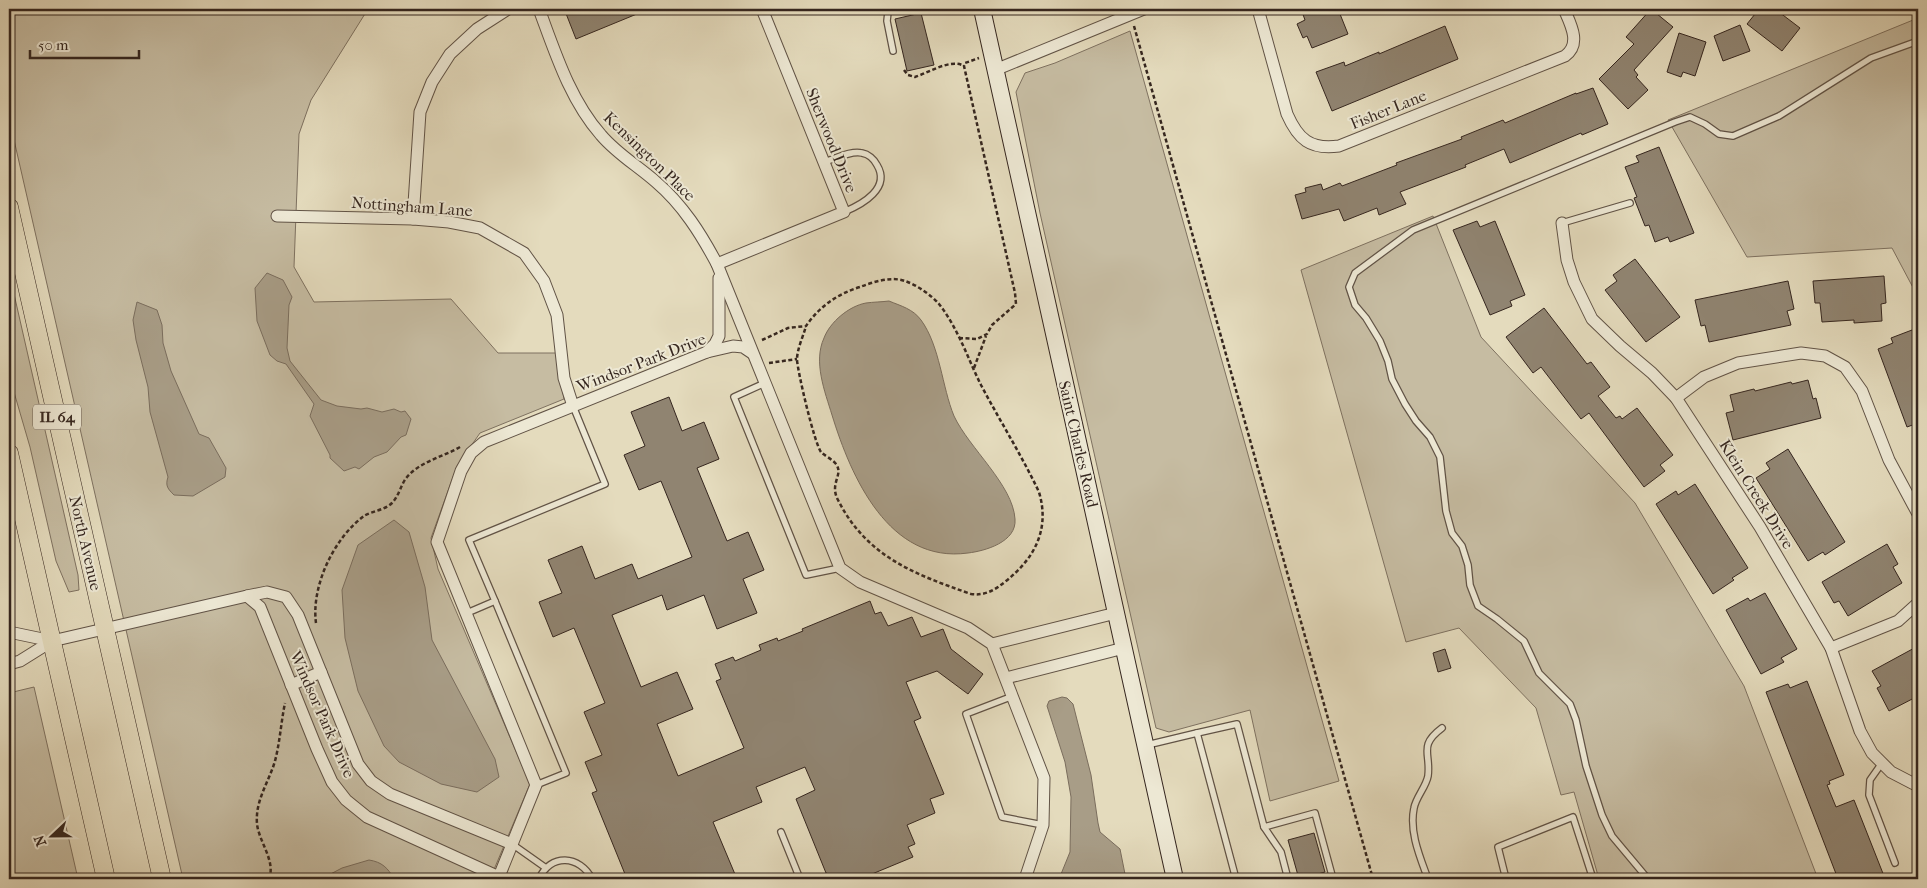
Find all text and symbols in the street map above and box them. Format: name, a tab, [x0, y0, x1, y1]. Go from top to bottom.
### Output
scale bar	[30, 28, 139, 60]
text: 50 m	[38, 36, 69, 54]
street label: Sherwood Drive	[802, 85, 861, 195]
street label: Fisher Lane	[1347, 86, 1429, 133]
street label: Kensington Place	[600, 108, 700, 205]
street label: Nottingham Lane	[351, 193, 473, 220]
street label: Windsor Park Drive	[573, 329, 708, 396]
street label: Saint Charles Road	[1055, 379, 1102, 510]
road number: IL 64	[33, 404, 81, 430]
street label: Klein Creek Drive	[1715, 436, 1798, 552]
street label: North Avenue	[65, 494, 106, 592]
street label: Windsor Park Drive	[286, 647, 359, 781]
north arrow	[28, 810, 78, 860]
text: N	[30, 832, 50, 849]

